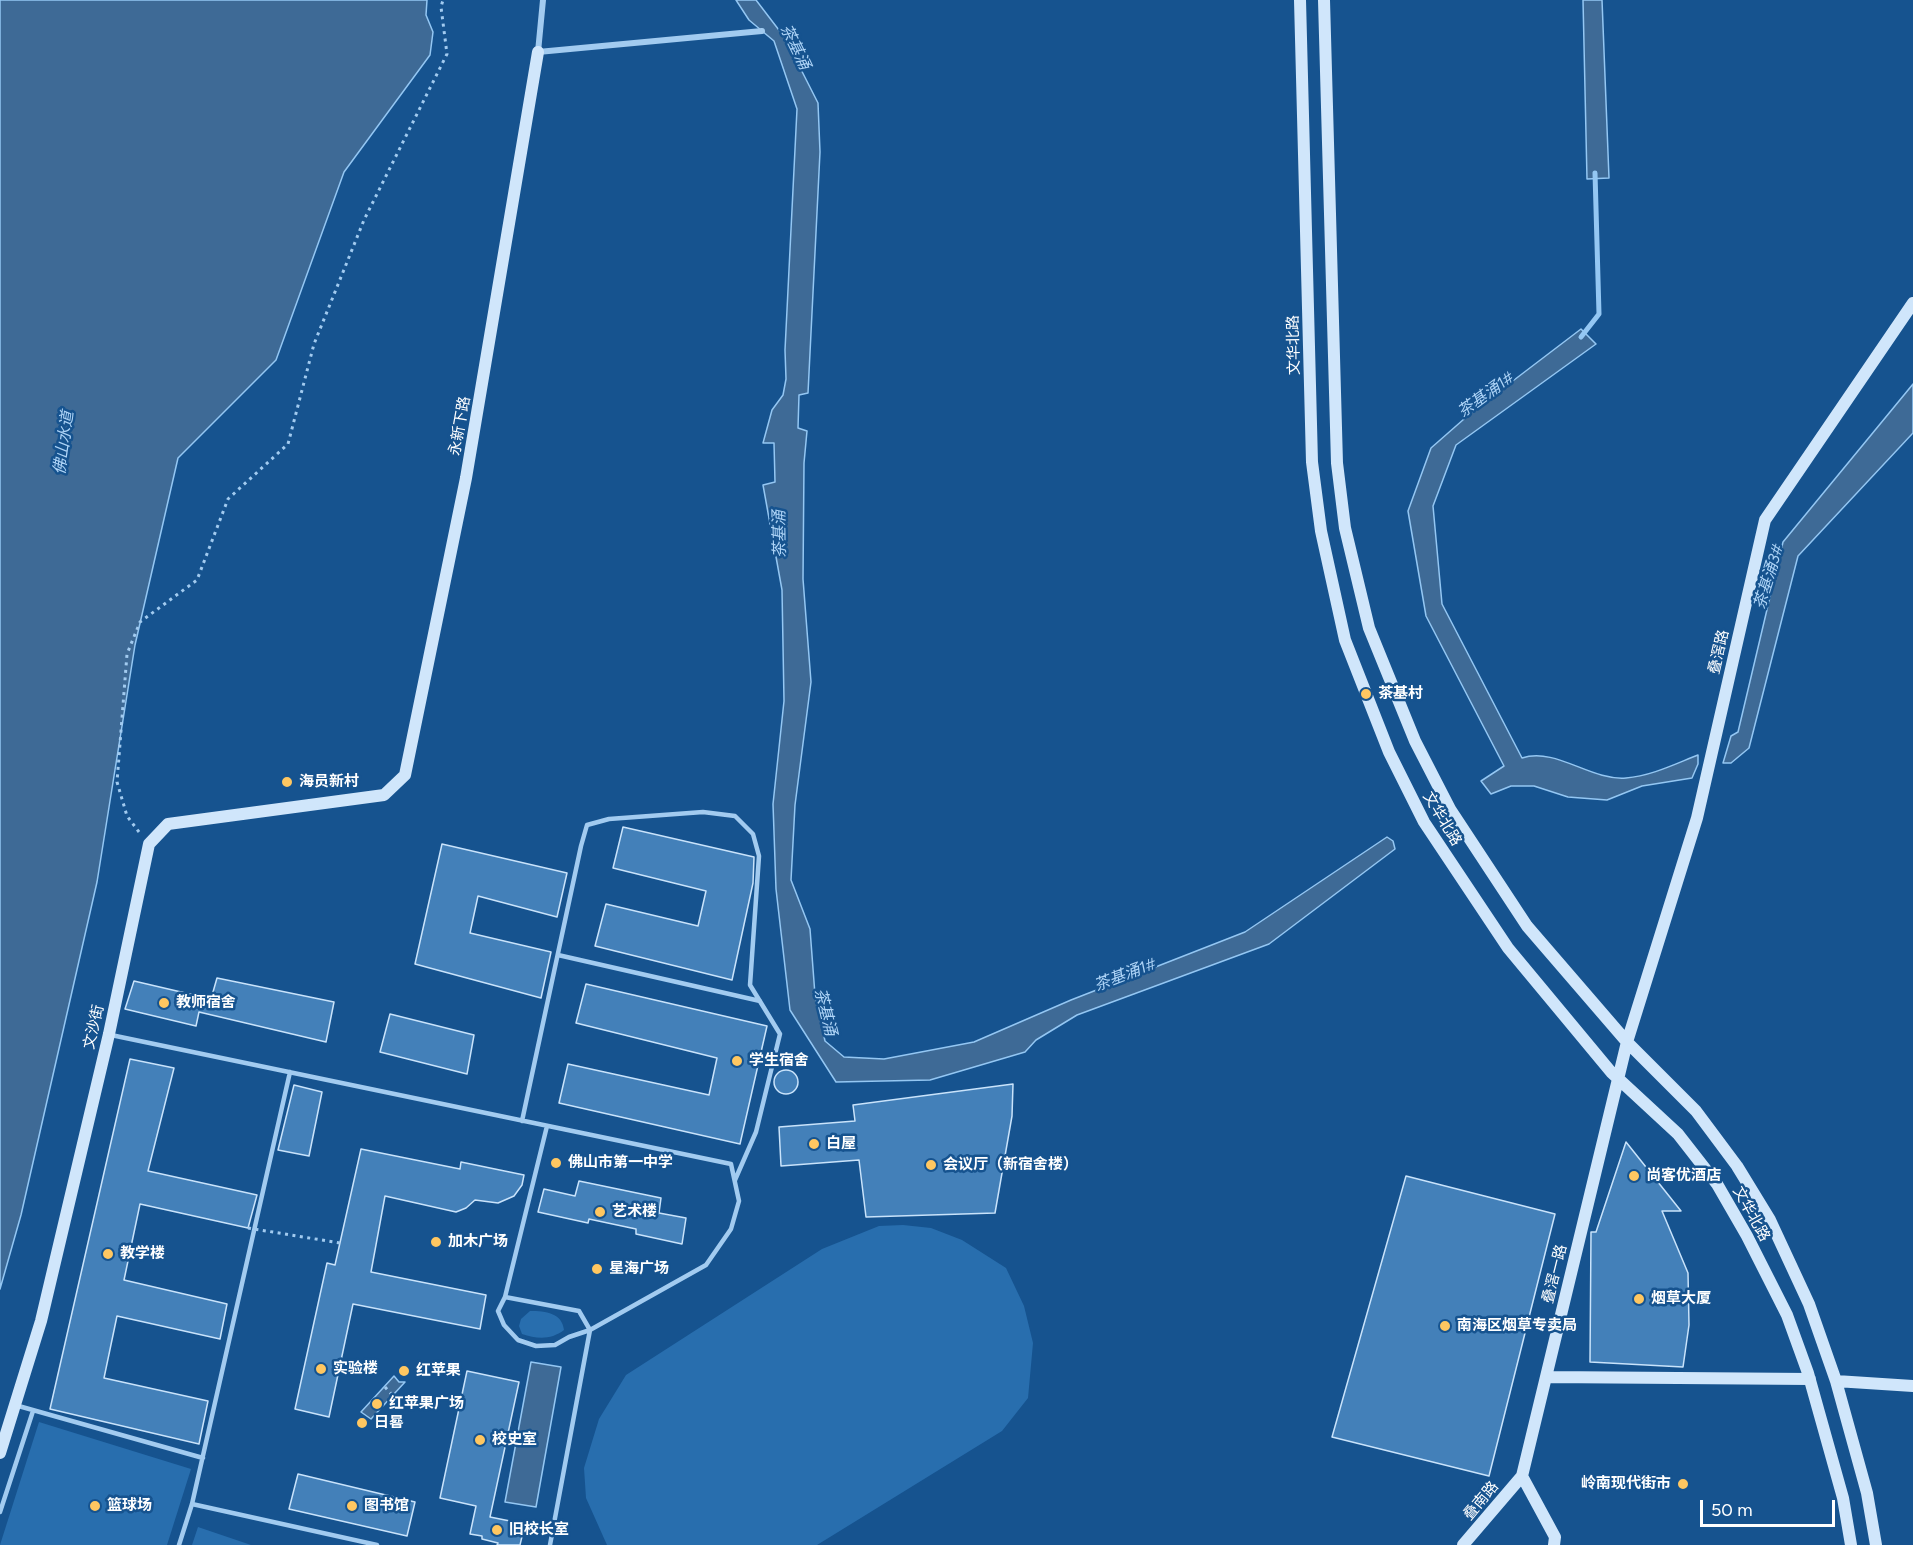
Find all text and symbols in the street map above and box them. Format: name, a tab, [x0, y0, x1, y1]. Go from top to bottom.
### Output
water label: 茶基涌	[776, 21, 814, 73]
street label: 文华北路	[1284, 315, 1304, 375]
water label: 茶基涌1#	[1454, 368, 1518, 422]
street label: 永新下路	[446, 395, 474, 457]
water label: 佛山水道	[50, 410, 78, 476]
water label: 茶基涌	[770, 510, 790, 558]
water label: 茶基涌3#	[1750, 542, 1788, 612]
street label: 叠滘路	[1705, 628, 1733, 676]
place label: 茶基村	[1378, 685, 1423, 703]
marker: 茶基村	[1359, 687, 1373, 701]
place label: 海员新村	[299, 773, 359, 791]
marker: 海员新村	[280, 775, 294, 789]
street label: 文华北路	[1419, 789, 1465, 849]
water label: 茶基涌1#	[1091, 954, 1159, 996]
water label: 茶基涌	[810, 986, 840, 1038]
place label: 教师宿舍	[176, 994, 236, 1012]
marker: 教师宿舍	[157, 996, 171, 1010]
street label: 文沙街	[80, 1003, 108, 1051]
place label: 学生宿舍	[749, 1052, 809, 1070]
marker: 学生宿舍	[730, 1054, 744, 1068]
place label: 白屋	[826, 1135, 856, 1153]
marker: 白屋	[807, 1137, 821, 1151]
place label: 佛山市第一中学	[568, 1154, 673, 1172]
marker: 佛山市第一中学	[549, 1156, 563, 1170]
place label: 会议厅（新宿舍楼）	[943, 1156, 1078, 1174]
marker: 会议厅（新宿舍楼）	[924, 1158, 938, 1172]
place label: 尚客优酒店	[1646, 1167, 1721, 1185]
marker: 尚客优酒店	[1627, 1169, 1641, 1183]
street label: 文华北路	[1729, 1183, 1773, 1245]
place label: 艺术楼	[612, 1203, 657, 1221]
marker: 艺术楼	[593, 1205, 607, 1219]
place label: 加木广场	[448, 1233, 508, 1251]
marker: 加木广场	[429, 1235, 443, 1249]
street label: 叠滘一路	[1539, 1243, 1571, 1305]
place label: 教学楼	[120, 1245, 165, 1263]
marker: 教学楼	[101, 1247, 115, 1261]
place label: 星海广场	[609, 1260, 669, 1278]
marker: 星海广场	[590, 1262, 604, 1276]
place label: 烟草大厦	[1651, 1290, 1711, 1308]
marker: 烟草大厦	[1632, 1292, 1646, 1306]
place label: 南海区烟草专卖局	[1457, 1317, 1577, 1335]
marker: 南海区烟草专卖局	[1438, 1319, 1452, 1333]
place label: 实验楼	[333, 1360, 378, 1378]
marker: 实验楼	[314, 1362, 328, 1376]
place label: 红苹果	[416, 1362, 461, 1380]
marker: 红苹果	[397, 1364, 411, 1378]
place label: 红苹果广场	[389, 1395, 464, 1413]
marker: 红苹果广场	[370, 1397, 384, 1411]
place label: 日晷	[374, 1414, 404, 1432]
marker: 日晷	[355, 1416, 369, 1430]
place label: 校史室	[492, 1431, 537, 1449]
marker: 校史室	[473, 1433, 487, 1447]
place label: 岭南现代街市	[1581, 1475, 1671, 1493]
marker: 岭南现代街市	[1676, 1477, 1690, 1491]
street label: 叠南路	[1460, 1478, 1502, 1524]
scale bar	[1703, 1488, 1838, 1526]
place label: 篮球场	[107, 1497, 152, 1515]
place label: 图书馆	[364, 1497, 409, 1515]
marker: 篮球场	[88, 1499, 102, 1513]
marker: 图书馆	[345, 1499, 359, 1513]
text: 50 m	[1711, 1499, 1753, 1521]
place label: 旧校长室	[509, 1521, 569, 1539]
marker: 旧校长室	[490, 1523, 504, 1537]

